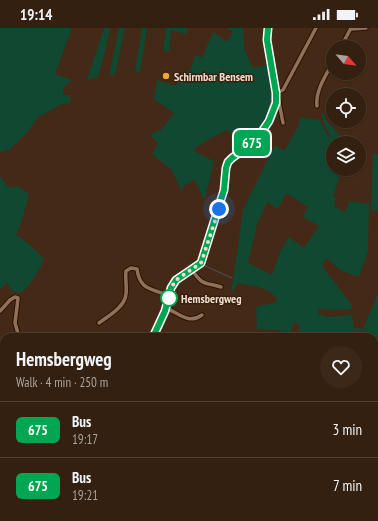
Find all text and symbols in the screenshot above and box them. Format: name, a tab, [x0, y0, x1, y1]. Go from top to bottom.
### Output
text: 19:14	[20, 5, 52, 24]
north arrow	[326, 40, 366, 80]
map controls	[326, 40, 366, 176]
place label: Schirmbar Bensem	[174, 69, 253, 84]
marker: Schirmbar Bensem	[161, 71, 171, 81]
button: locate	[326, 88, 366, 128]
line badge: 675	[229, 130, 275, 156]
text: 675	[242, 134, 262, 152]
button: layers	[326, 136, 366, 176]
your location	[209, 199, 229, 219]
marker: Hemsbergweg	[160, 289, 178, 307]
place label: Hemsbergweg	[181, 291, 242, 306]
button: heart	[320, 346, 362, 388]
text: Hemsbergweg	[16, 347, 112, 371]
text: Walk · 4 min · 250 m	[16, 374, 108, 391]
text: Bus	[72, 412, 91, 431]
text: 3 min	[332, 420, 362, 439]
text: 675	[28, 421, 48, 439]
text: 19:17	[72, 431, 98, 448]
text: Bus	[72, 468, 91, 487]
text: 7 min	[333, 476, 362, 495]
text: 675	[28, 477, 48, 495]
text: 19:21	[72, 487, 98, 504]

